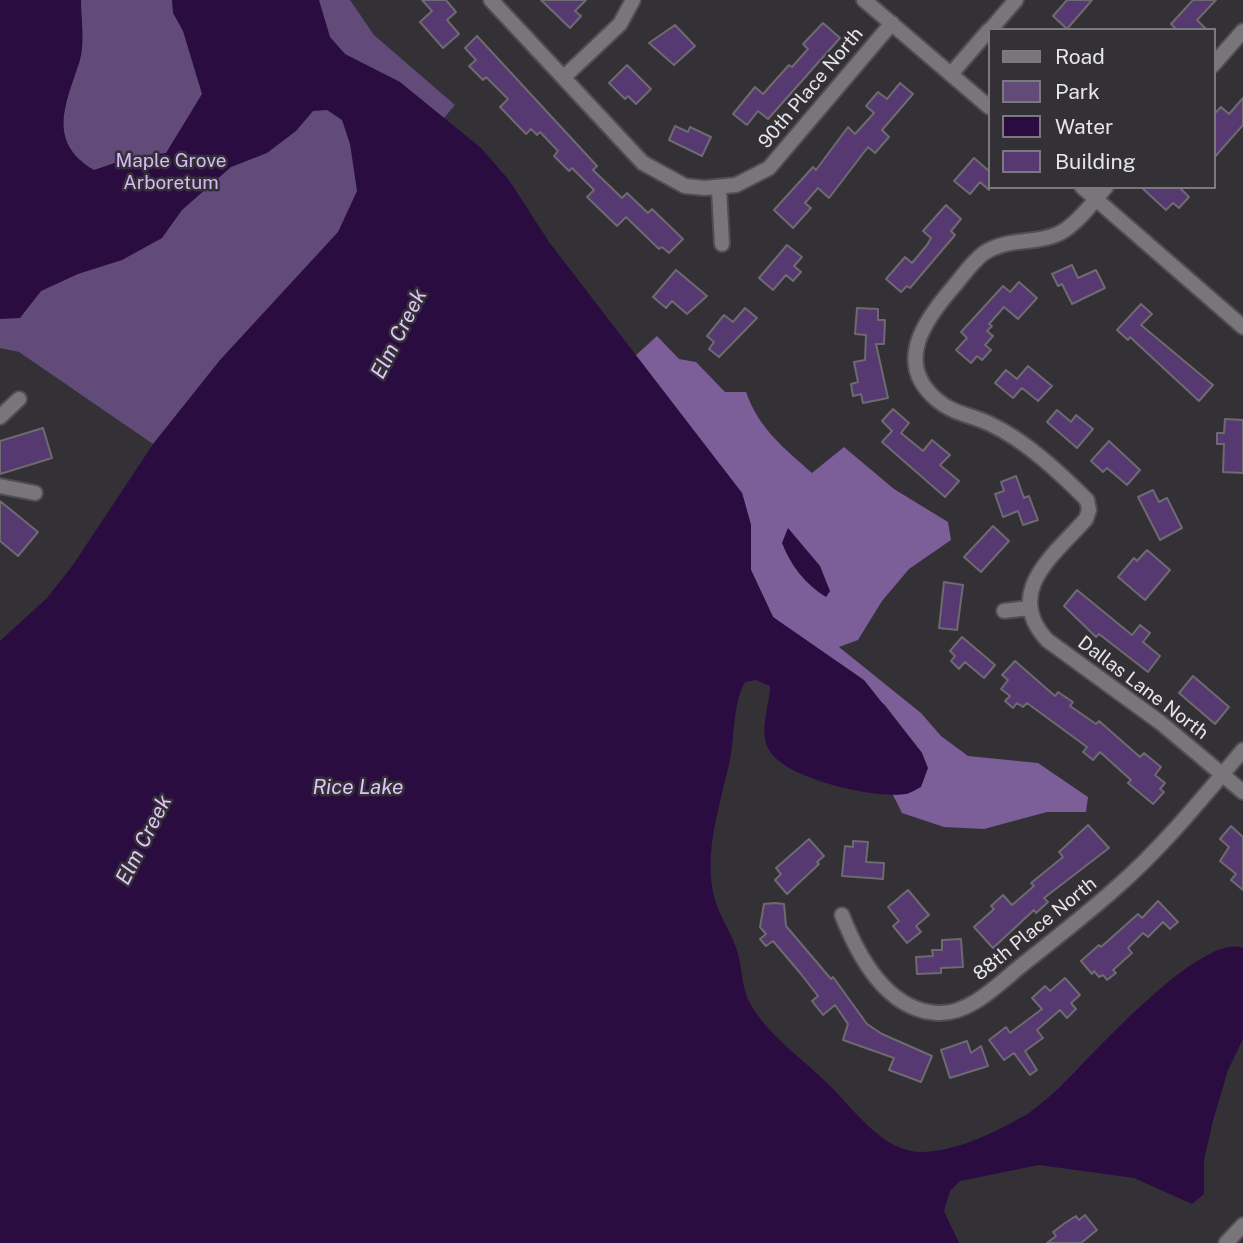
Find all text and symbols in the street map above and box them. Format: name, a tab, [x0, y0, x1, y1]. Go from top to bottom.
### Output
street label: 90th Place North	[754, 23, 868, 153]
legend	[988, 28, 1215, 189]
text: Road	[1055, 44, 1105, 69]
text: Park	[1055, 79, 1100, 104]
text: Water	[1055, 114, 1113, 139]
text: Building	[1055, 149, 1136, 174]
park label: Maple Grove Arboretum	[115, 150, 227, 194]
water label: Elm Creek	[366, 285, 432, 383]
street label: Dallas Lane North	[1073, 632, 1213, 744]
water label: Rice Lake	[313, 775, 403, 801]
water label: Elm Creek	[111, 791, 177, 889]
street label: 88th Place North	[969, 872, 1101, 986]

